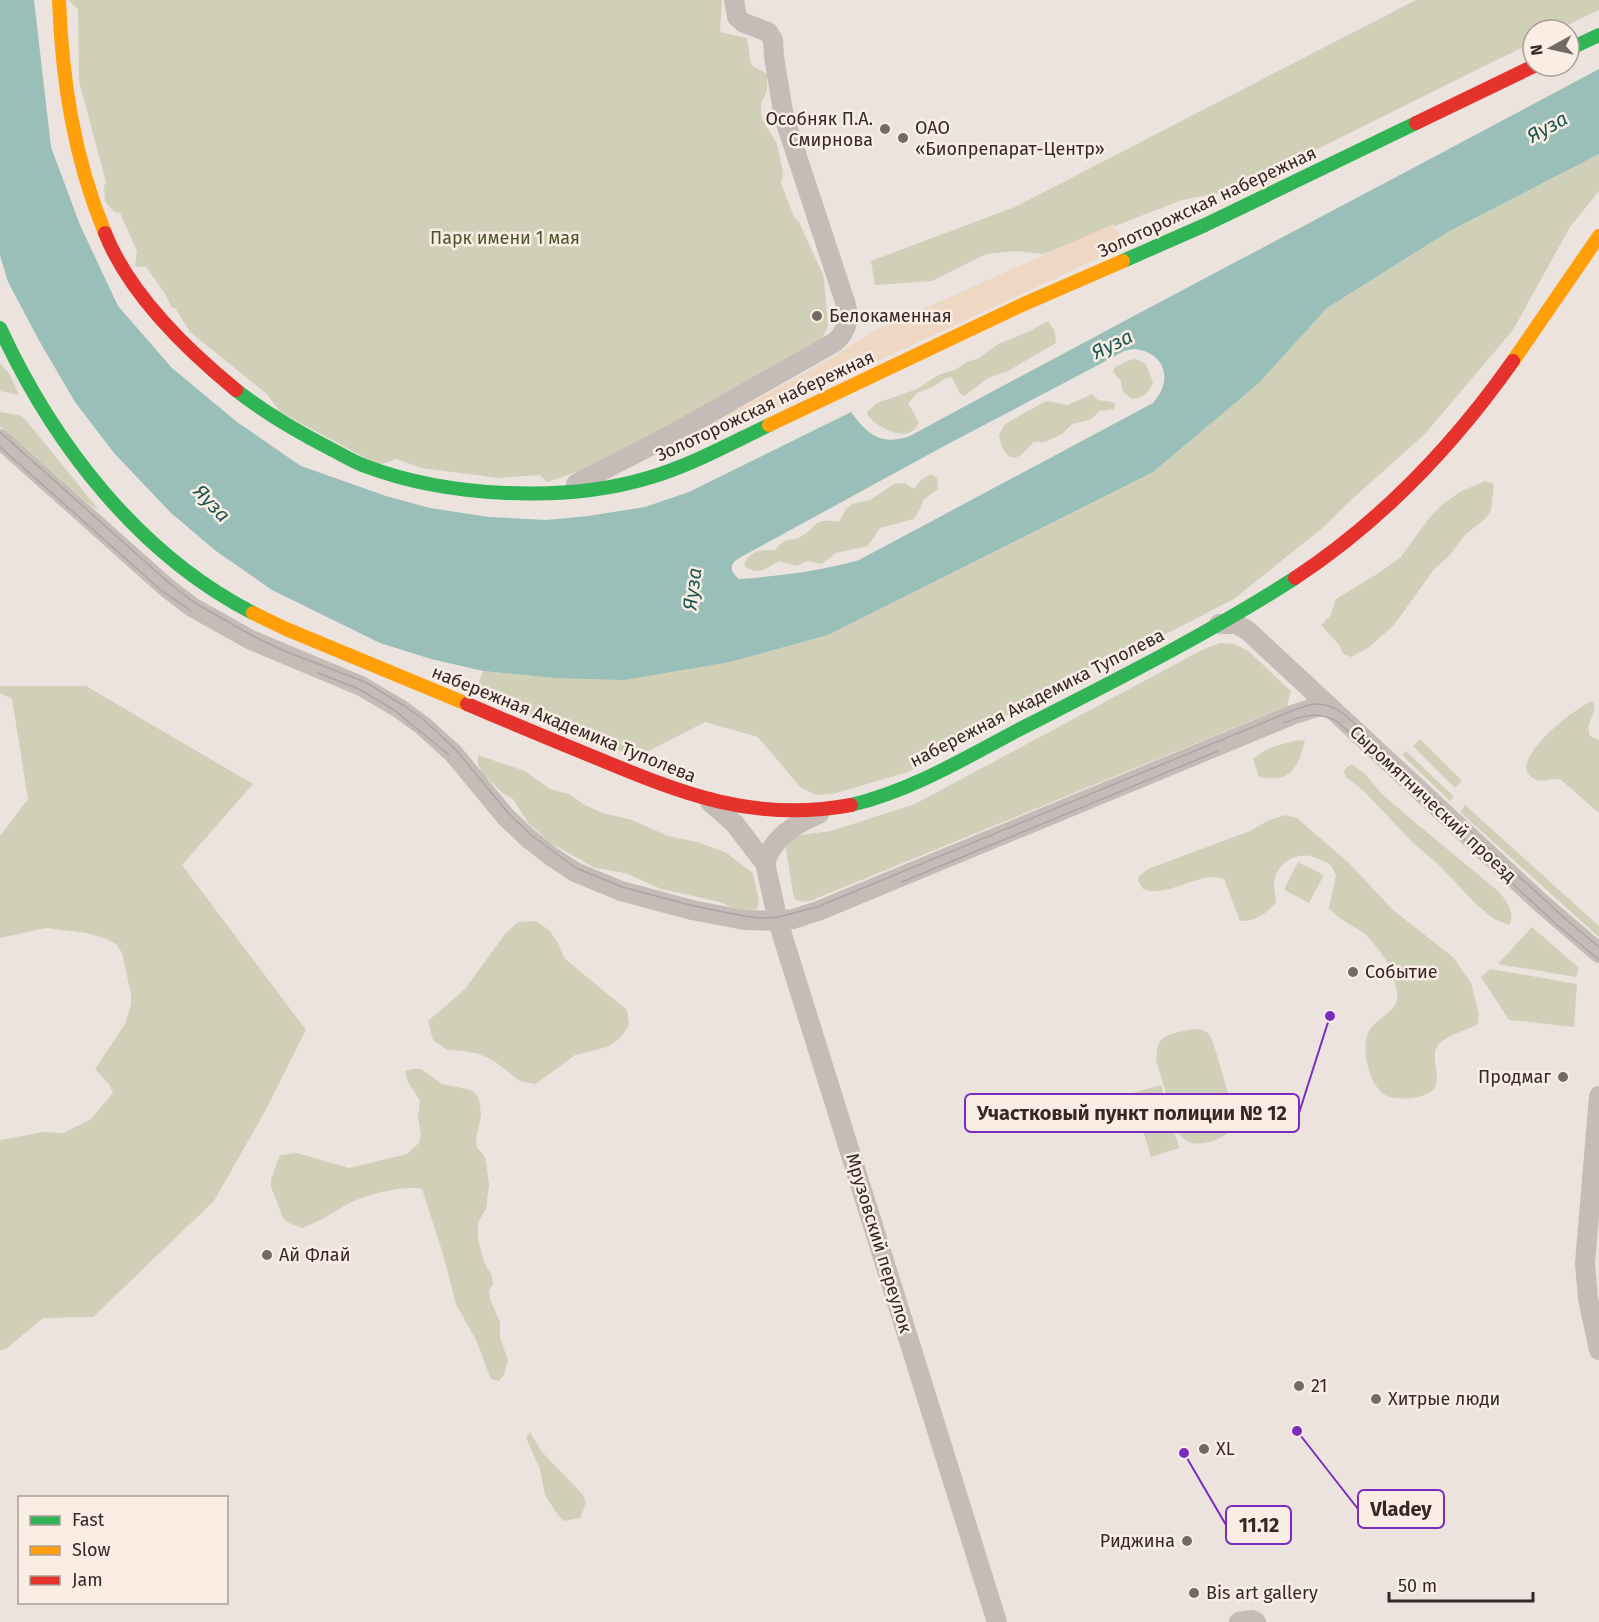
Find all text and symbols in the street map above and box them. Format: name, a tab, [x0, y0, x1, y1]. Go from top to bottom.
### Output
north arrow	[1521, 18, 1581, 78]
text: N	[1526, 43, 1547, 57]
water label: Яуза	[1522, 106, 1572, 148]
place label: Особняк П.А. Смирнова	[765, 108, 873, 151]
place label: ОАО «Биопрепарат-Центр»	[915, 117, 1105, 160]
marker: Особняк П.А. Смирнова	[878, 122, 892, 136]
marker: ОАО «Биопрепарат-Центр»	[896, 131, 910, 145]
street label: Золоторожская набережная	[1094, 142, 1320, 262]
park label: Парк имени 1 мая	[430, 227, 580, 249]
place label: Белокаменная	[829, 305, 952, 327]
marker: Белокаменная	[810, 309, 824, 323]
water label: Яуза	[1087, 324, 1136, 365]
street label: Золоторожская набережная	[652, 346, 878, 466]
water label: Яуза	[188, 478, 235, 527]
water label: Яуза	[677, 566, 707, 613]
street label: набережная Академика Туполева	[906, 624, 1168, 772]
street label: набережная Академика Туполева	[429, 661, 699, 787]
street label: Сыромятнический проезд	[1345, 721, 1521, 887]
place label: Событие	[1365, 961, 1438, 983]
marker: Событие	[1346, 965, 1360, 979]
place label: Продмаг	[1478, 1066, 1551, 1088]
marker: Продмаг	[1556, 1070, 1570, 1084]
callout: Участковый пункт полиции № 12	[965, 1094, 1299, 1132]
text: Участковый пункт полиции № 12	[976, 1101, 1287, 1125]
street label: Мрузовский переулок	[841, 1150, 917, 1336]
place label: Ай Флай	[279, 1244, 350, 1266]
marker: Ай Флай	[260, 1248, 274, 1262]
place label: 21	[1311, 1375, 1327, 1397]
marker: 21	[1292, 1379, 1306, 1393]
place label: Хитрые люди	[1388, 1388, 1500, 1410]
marker: Хитрые люди	[1369, 1392, 1383, 1406]
place label: XL	[1216, 1438, 1235, 1460]
marker: XL	[1197, 1442, 1211, 1456]
callout: Vladey	[1358, 1490, 1444, 1528]
legend	[18, 1496, 228, 1604]
text: Vladey	[1369, 1497, 1432, 1521]
callout: 11.12	[1226, 1506, 1291, 1544]
text: Fast	[72, 1509, 105, 1531]
text: 11.12	[1239, 1513, 1279, 1537]
place label: Риджина	[1100, 1530, 1175, 1552]
marker: Риджина	[1180, 1534, 1194, 1548]
text: Slow	[72, 1539, 111, 1561]
scale bar	[1389, 1565, 1533, 1603]
text: Jam	[72, 1569, 103, 1591]
text: 50 m	[1398, 1575, 1437, 1597]
place label: Bis art gallery	[1206, 1582, 1318, 1604]
marker: Bis art gallery	[1187, 1586, 1201, 1600]

